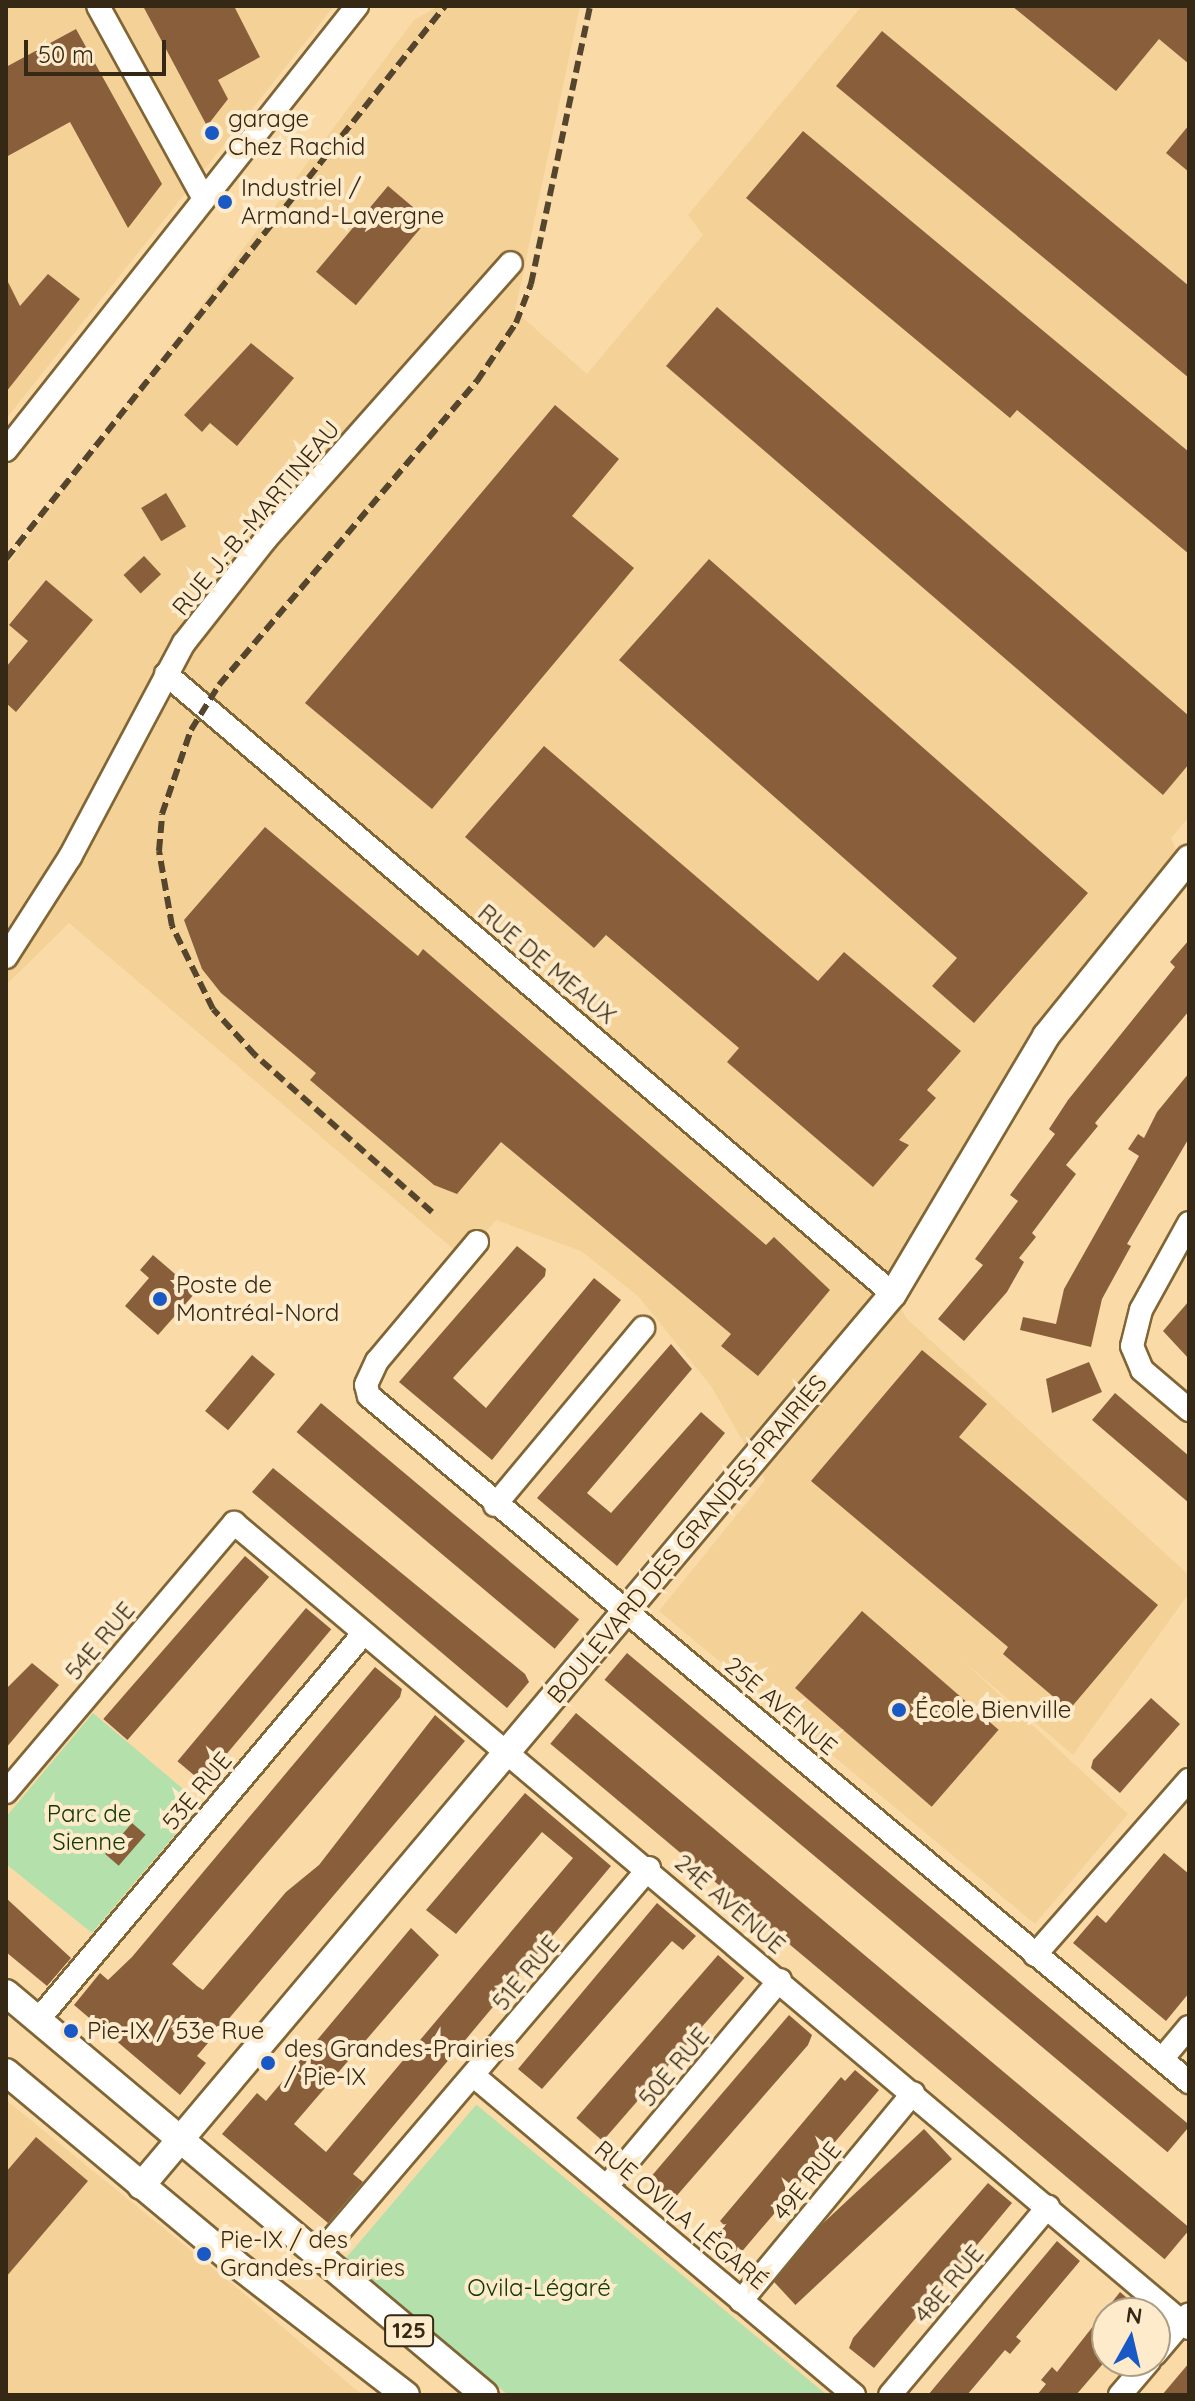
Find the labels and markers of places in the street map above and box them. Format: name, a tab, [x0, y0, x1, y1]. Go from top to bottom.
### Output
place label: garage Chez Rachid	[228, 105, 365, 161]
marker: garage Chez Rachid	[203, 124, 221, 142]
place label: Industriel / Armand-Lavergne	[241, 174, 444, 230]
marker: Industriel / Armand-Lavergne	[216, 193, 234, 211]
place label: Poste de Montréal-Nord	[176, 1271, 339, 1327]
marker: Poste de Montréal-Nord	[151, 1290, 169, 1308]
place label: École Bienville	[915, 1696, 1071, 1724]
marker: École Bienville	[890, 1701, 908, 1719]
place label: Pie-IX / 53e Rue	[87, 2017, 264, 2045]
marker: Pie-IX / 53e Rue	[62, 2022, 80, 2040]
place label: des Grandes-Prairies / Pie-IX	[284, 2035, 515, 2091]
marker: des Grandes-Prairies / Pie-IX	[259, 2054, 277, 2072]
place label: Pie-IX / des Grandes-Prairies	[220, 2226, 405, 2282]
marker: Pie-IX / des Grandes-Prairies	[195, 2245, 213, 2263]

